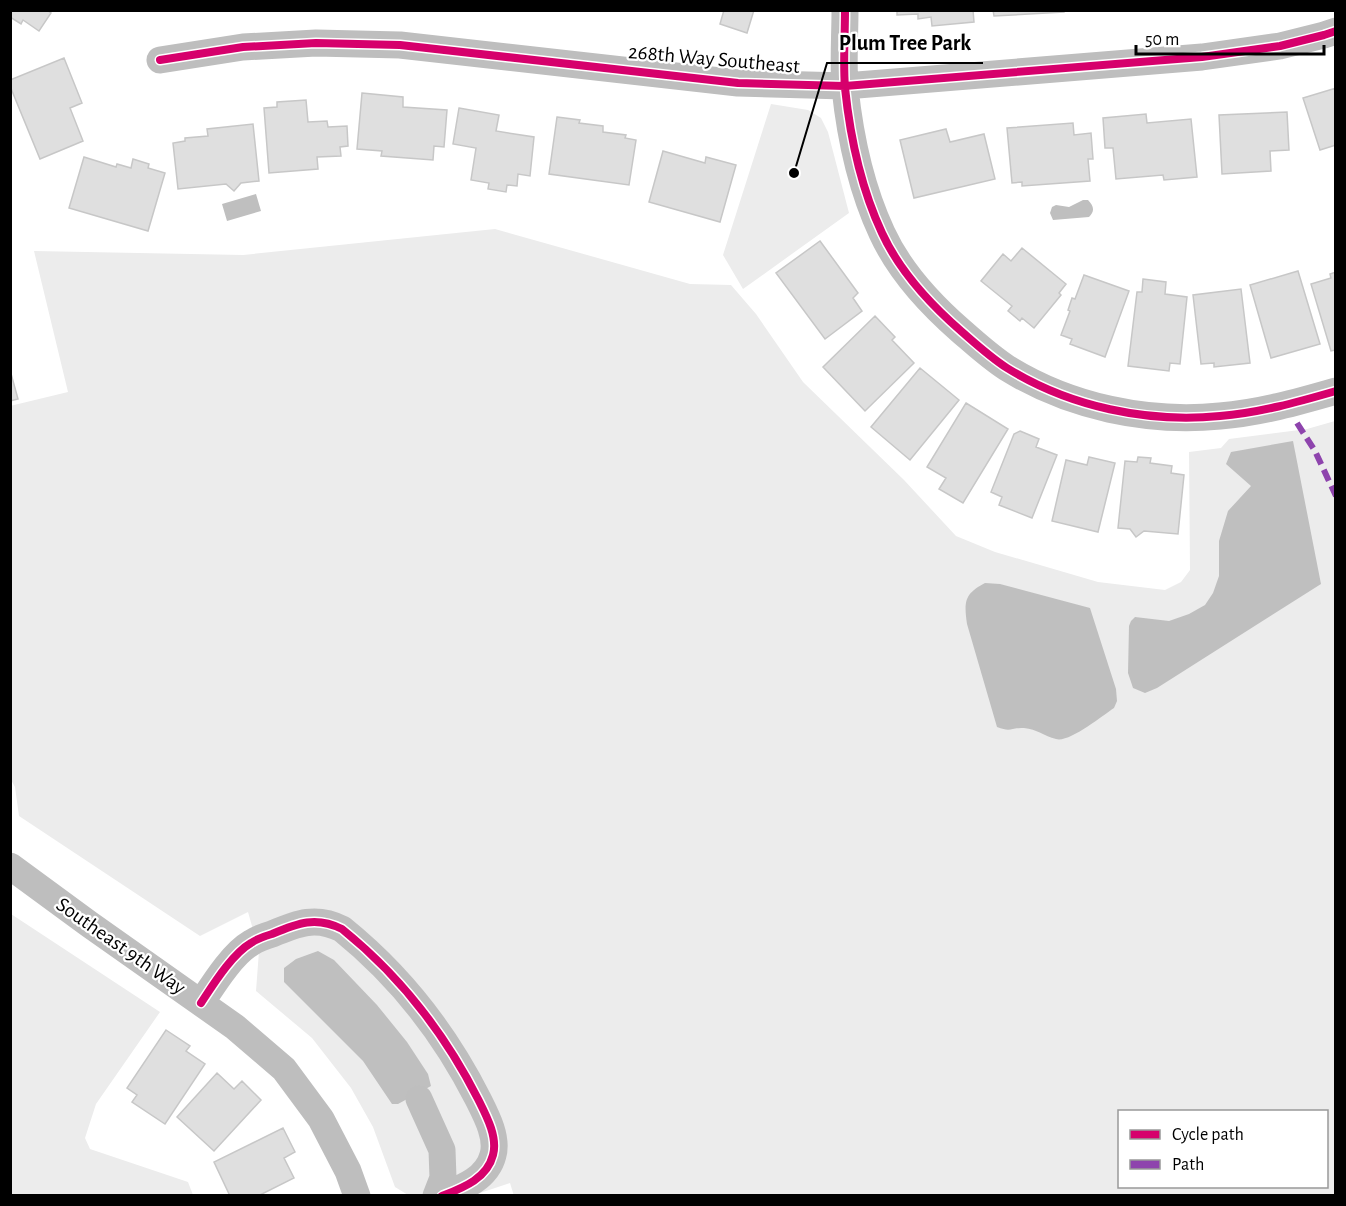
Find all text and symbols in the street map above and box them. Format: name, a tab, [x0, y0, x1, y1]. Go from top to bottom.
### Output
scale bar	[1136, 18, 1324, 56]
callout: Plum Tree Park	[827, 23, 983, 63]
text: 50 m	[1145, 31, 1179, 49]
text: Plum Tree Park	[839, 32, 971, 54]
street label: 268th Way Southeast	[627, 41, 801, 77]
street label: Southeast 9th Way	[53, 894, 189, 998]
legend	[1118, 1110, 1328, 1188]
text: Cycle path	[1172, 1126, 1244, 1144]
text: Path	[1172, 1156, 1204, 1174]

